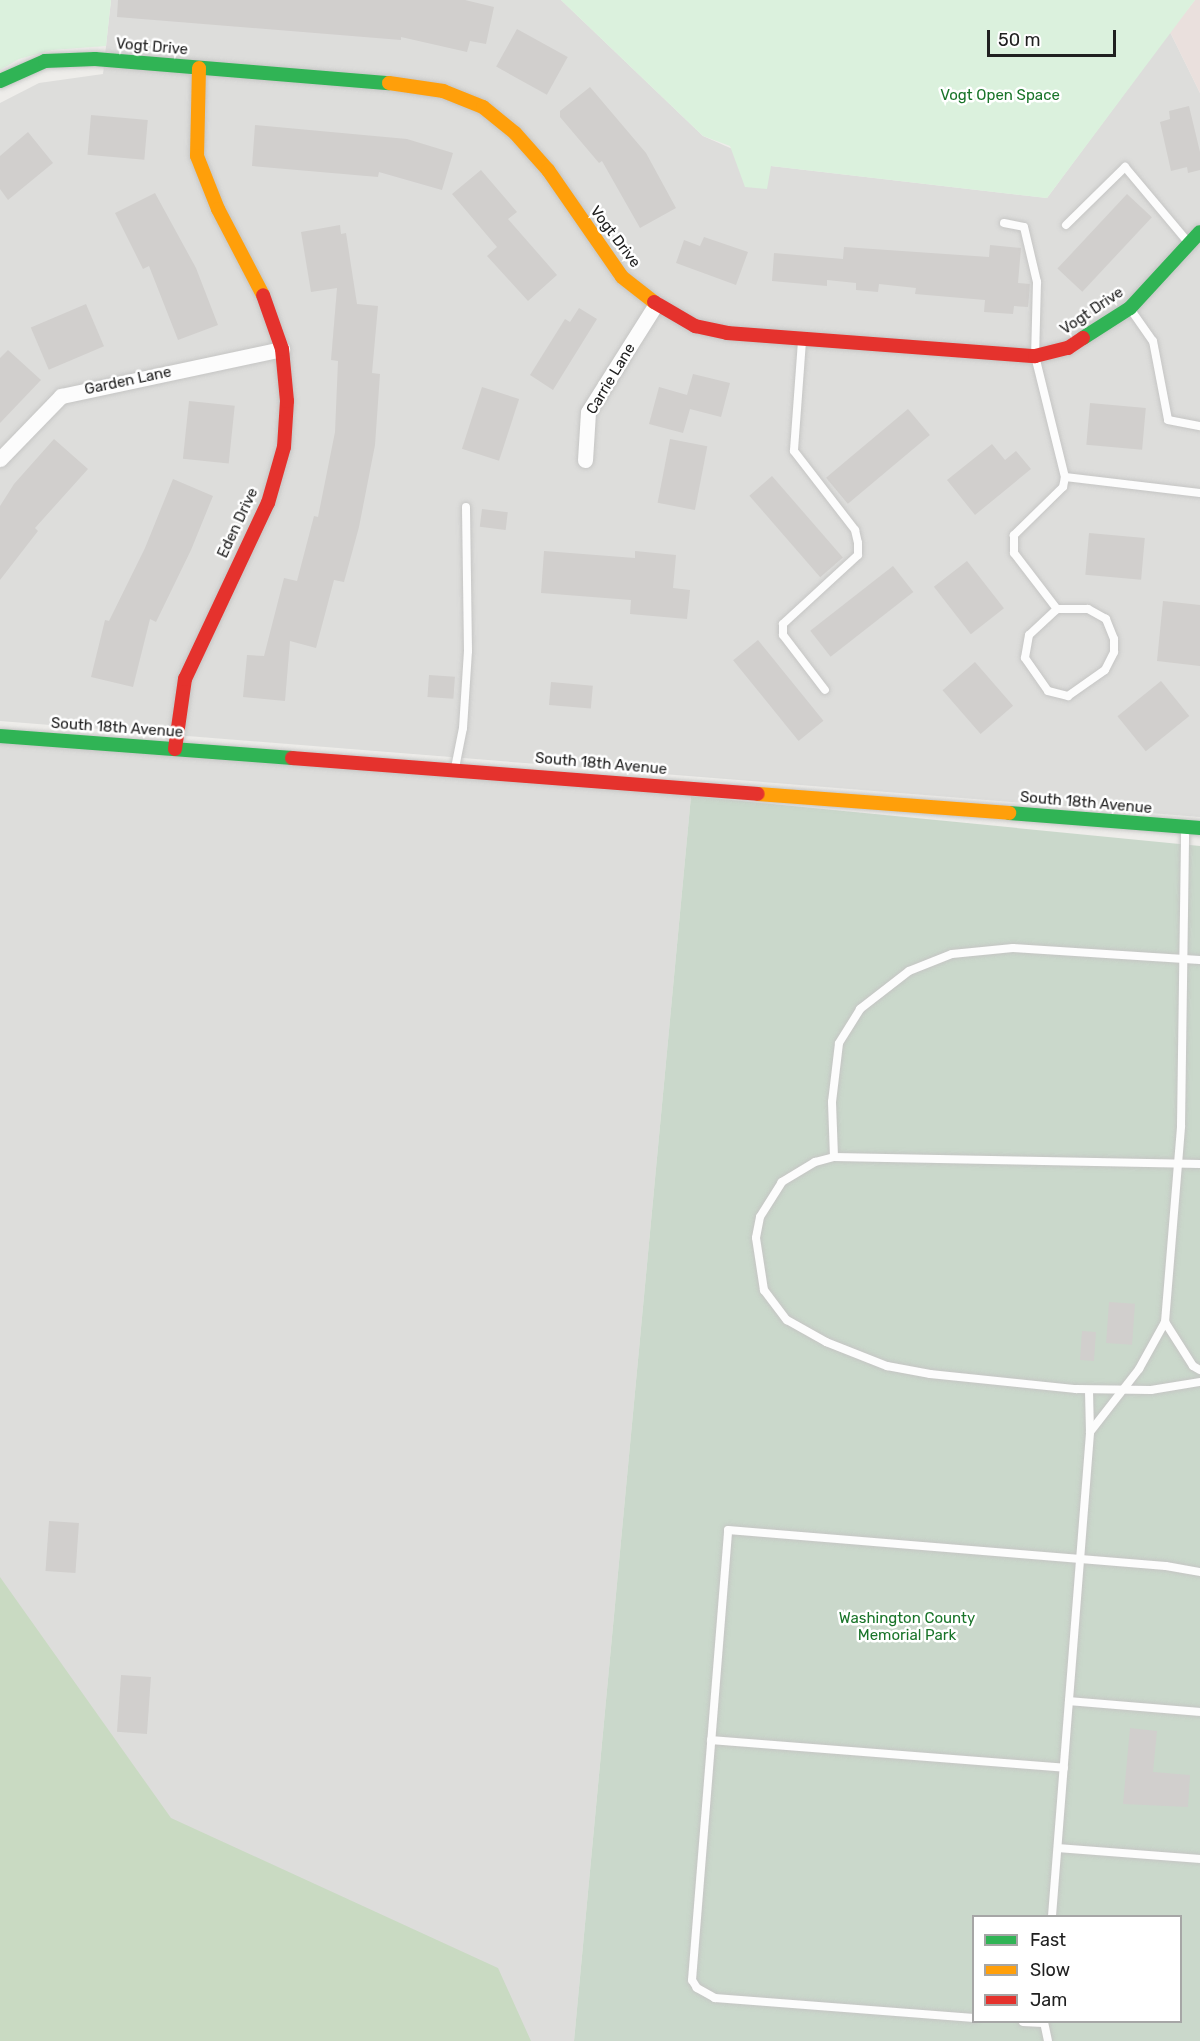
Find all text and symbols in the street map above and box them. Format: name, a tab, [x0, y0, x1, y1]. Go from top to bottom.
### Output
scale bar	[990, 18, 1119, 56]
text: 50 m	[998, 29, 1041, 51]
street label: Vogt Drive	[115, 35, 189, 59]
park label: Vogt Open Space	[940, 87, 1060, 105]
street label: Vogt Drive	[586, 203, 644, 271]
street label: Vogt Drive	[1057, 283, 1127, 339]
street label: Carrie Lane	[583, 340, 639, 418]
street label: Garden Lane	[83, 363, 173, 399]
street label: Eden Drive	[214, 485, 262, 561]
street label: South 18th Avenue	[50, 714, 184, 742]
street label: South 18th Avenue	[534, 749, 668, 779]
street label: South 18th Avenue	[1019, 788, 1153, 818]
park label: Washington County Memorial Park	[839, 1609, 975, 1644]
legend	[972, 1915, 1182, 2023]
text: Fast	[1030, 1929, 1066, 1951]
text: Slow	[1030, 1959, 1070, 1981]
text: Jam	[1030, 1989, 1067, 2011]

